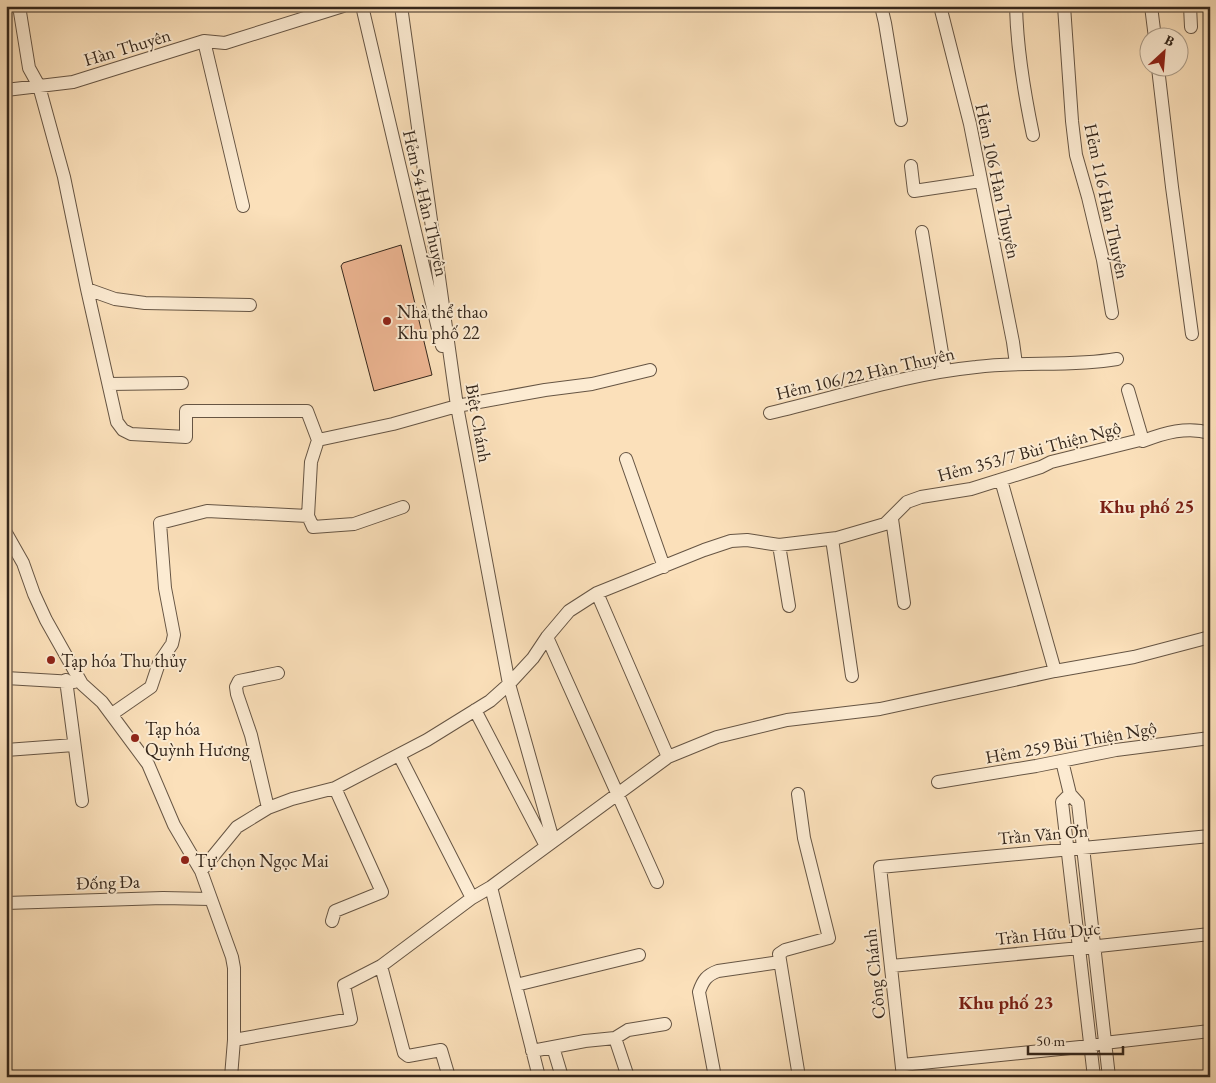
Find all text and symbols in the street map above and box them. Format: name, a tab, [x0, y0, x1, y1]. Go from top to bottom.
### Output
street label: Hàn Thuyên	[81, 23, 174, 71]
north arrow	[1138, 28, 1188, 78]
text: B	[1162, 30, 1178, 50]
street label: Hẻm 106 Hàn Thuyên	[970, 101, 1026, 261]
street label: Hẻm 116 Hàn Thuyên	[1079, 121, 1135, 281]
street label: Hẻm 54 Hàn Thuyên	[398, 127, 454, 279]
place label: Nhà thể thao Khu phố 22	[397, 300, 488, 344]
marker: Nhà thể thao Khu phố 22	[381, 315, 393, 327]
street label: Hẻm 106/22 Hàn Thuyên	[773, 341, 957, 405]
street label: Biệt Chánh	[461, 382, 497, 464]
street label: Hẻm 353/7 Bùi Thiện Ngộ	[935, 415, 1124, 487]
district label: Khu phố 25	[1099, 494, 1195, 519]
place label: Tạp hóa Thu thủy	[61, 649, 187, 672]
marker: Tạp hóa Thu thủy	[45, 654, 57, 666]
street label: Hẻm 259 Bùi Thiện Ngộ	[983, 716, 1159, 768]
place label: Tạp hóa Quỳnh Hương	[145, 717, 250, 761]
marker: Tạp hóa Quỳnh Hương	[129, 732, 141, 744]
street label: Trần Văn Ơn	[997, 819, 1090, 849]
place label: Tự chọn Ngọc Mai	[195, 849, 329, 872]
marker: Tự chọn Ngọc Mai	[179, 854, 191, 866]
street label: Đống Đa	[76, 869, 141, 895]
street label: Trần Hữu Dực	[994, 916, 1102, 950]
street label: Công Chánh	[858, 928, 890, 1020]
district label: Khu phố 23	[958, 990, 1054, 1015]
scale bar	[1028, 1023, 1124, 1055]
text: 50 m	[1036, 1031, 1065, 1050]

